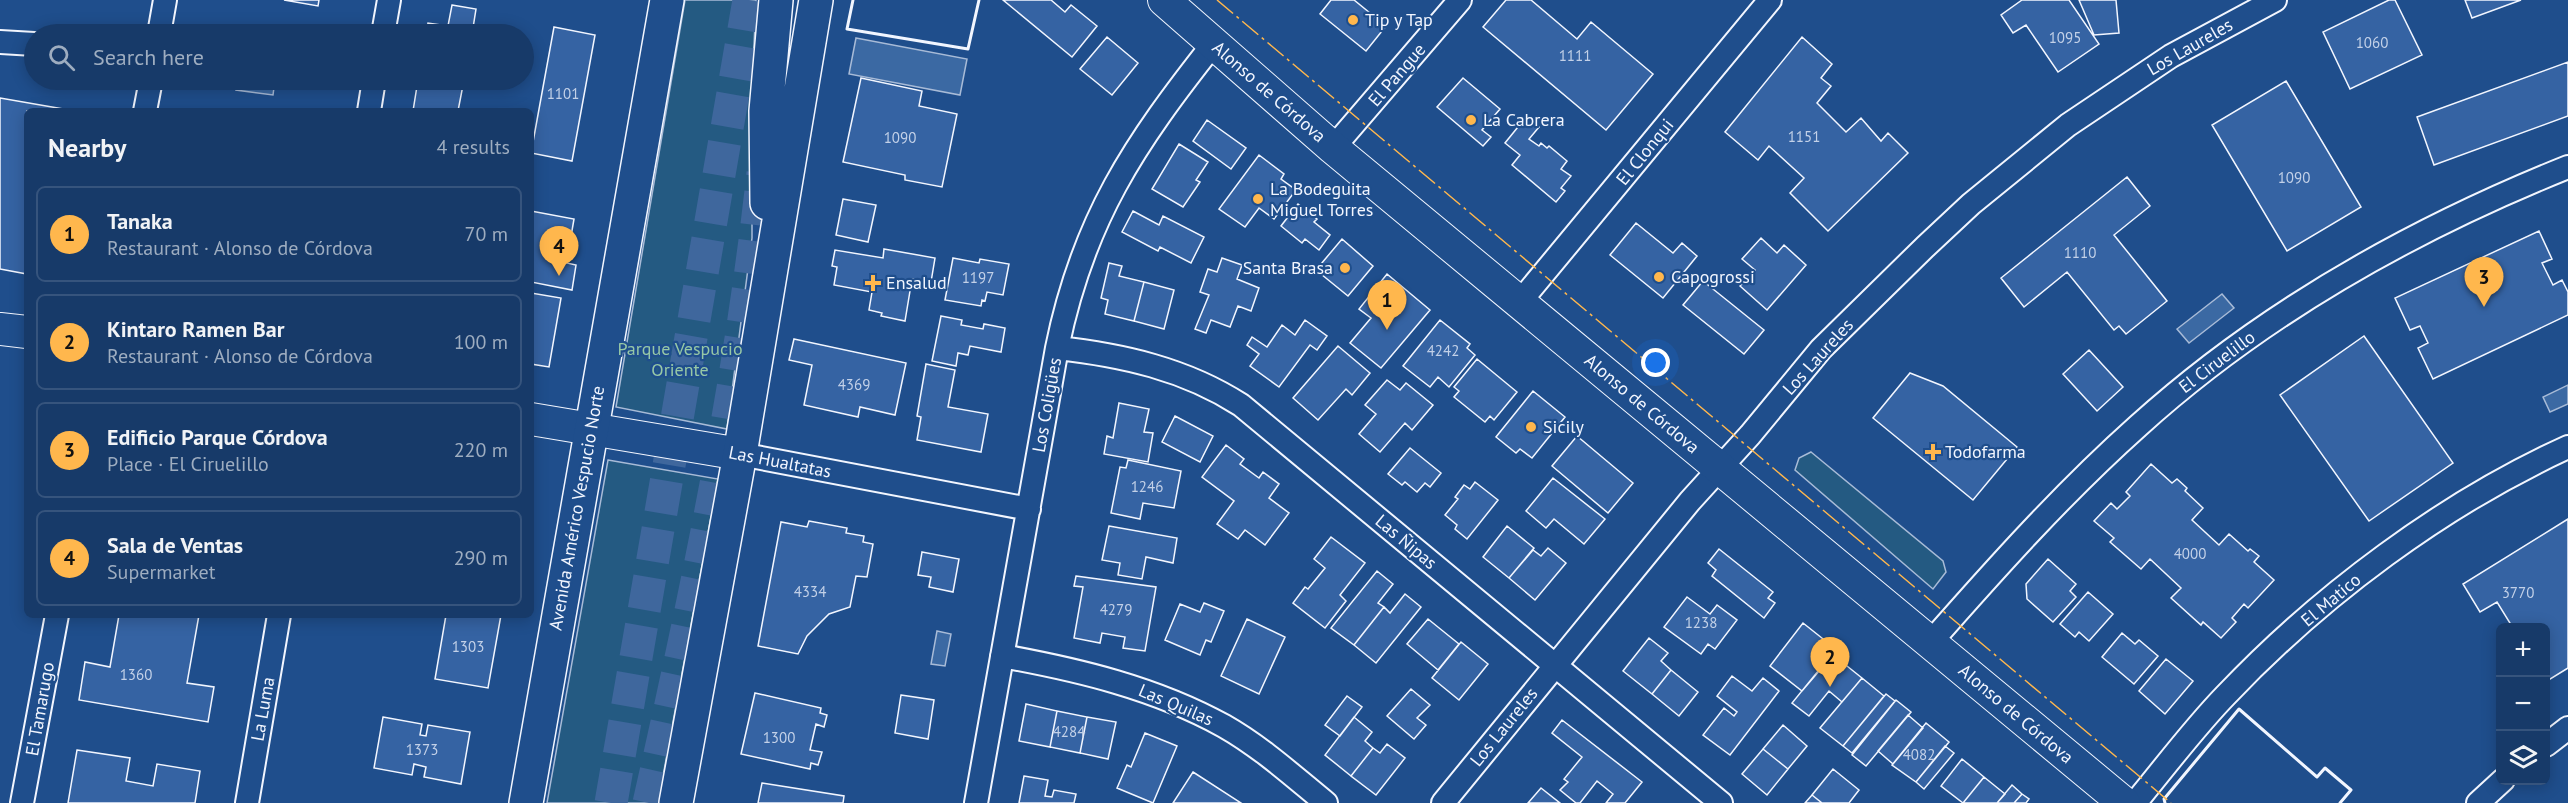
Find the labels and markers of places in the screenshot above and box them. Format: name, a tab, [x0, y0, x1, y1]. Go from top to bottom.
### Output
place label: Tip y Tap	[1365, 8, 1433, 31]
marker: Tip y Tap	[1346, 13, 1360, 27]
place label: La Cabrera	[1483, 108, 1565, 131]
marker: La Cabrera	[1464, 113, 1478, 127]
place label: La Bodeguita Miguel Torres	[1270, 177, 1373, 221]
marker: La Bodeguita Miguel Torres	[1251, 192, 1265, 206]
pin: 4	[540, 226, 578, 276]
place label: Santa Brasa	[1243, 256, 1333, 279]
pin: 3	[2464, 258, 2504, 307]
marker: Santa Brasa	[1338, 261, 1352, 275]
place label: Capogrossi	[1671, 265, 1755, 288]
marker: Capogrossi	[1652, 270, 1666, 284]
place label: Ensalud	[886, 271, 947, 294]
marker: Ensalud	[864, 274, 882, 292]
pin: 1	[1368, 280, 1406, 330]
place label: Sicily	[1543, 415, 1585, 438]
marker: Sicily	[1524, 420, 1538, 434]
place label: Todofarma	[1945, 440, 2026, 463]
marker: Todofarma	[1926, 445, 1940, 459]
pin: 2	[1810, 638, 1850, 687]

